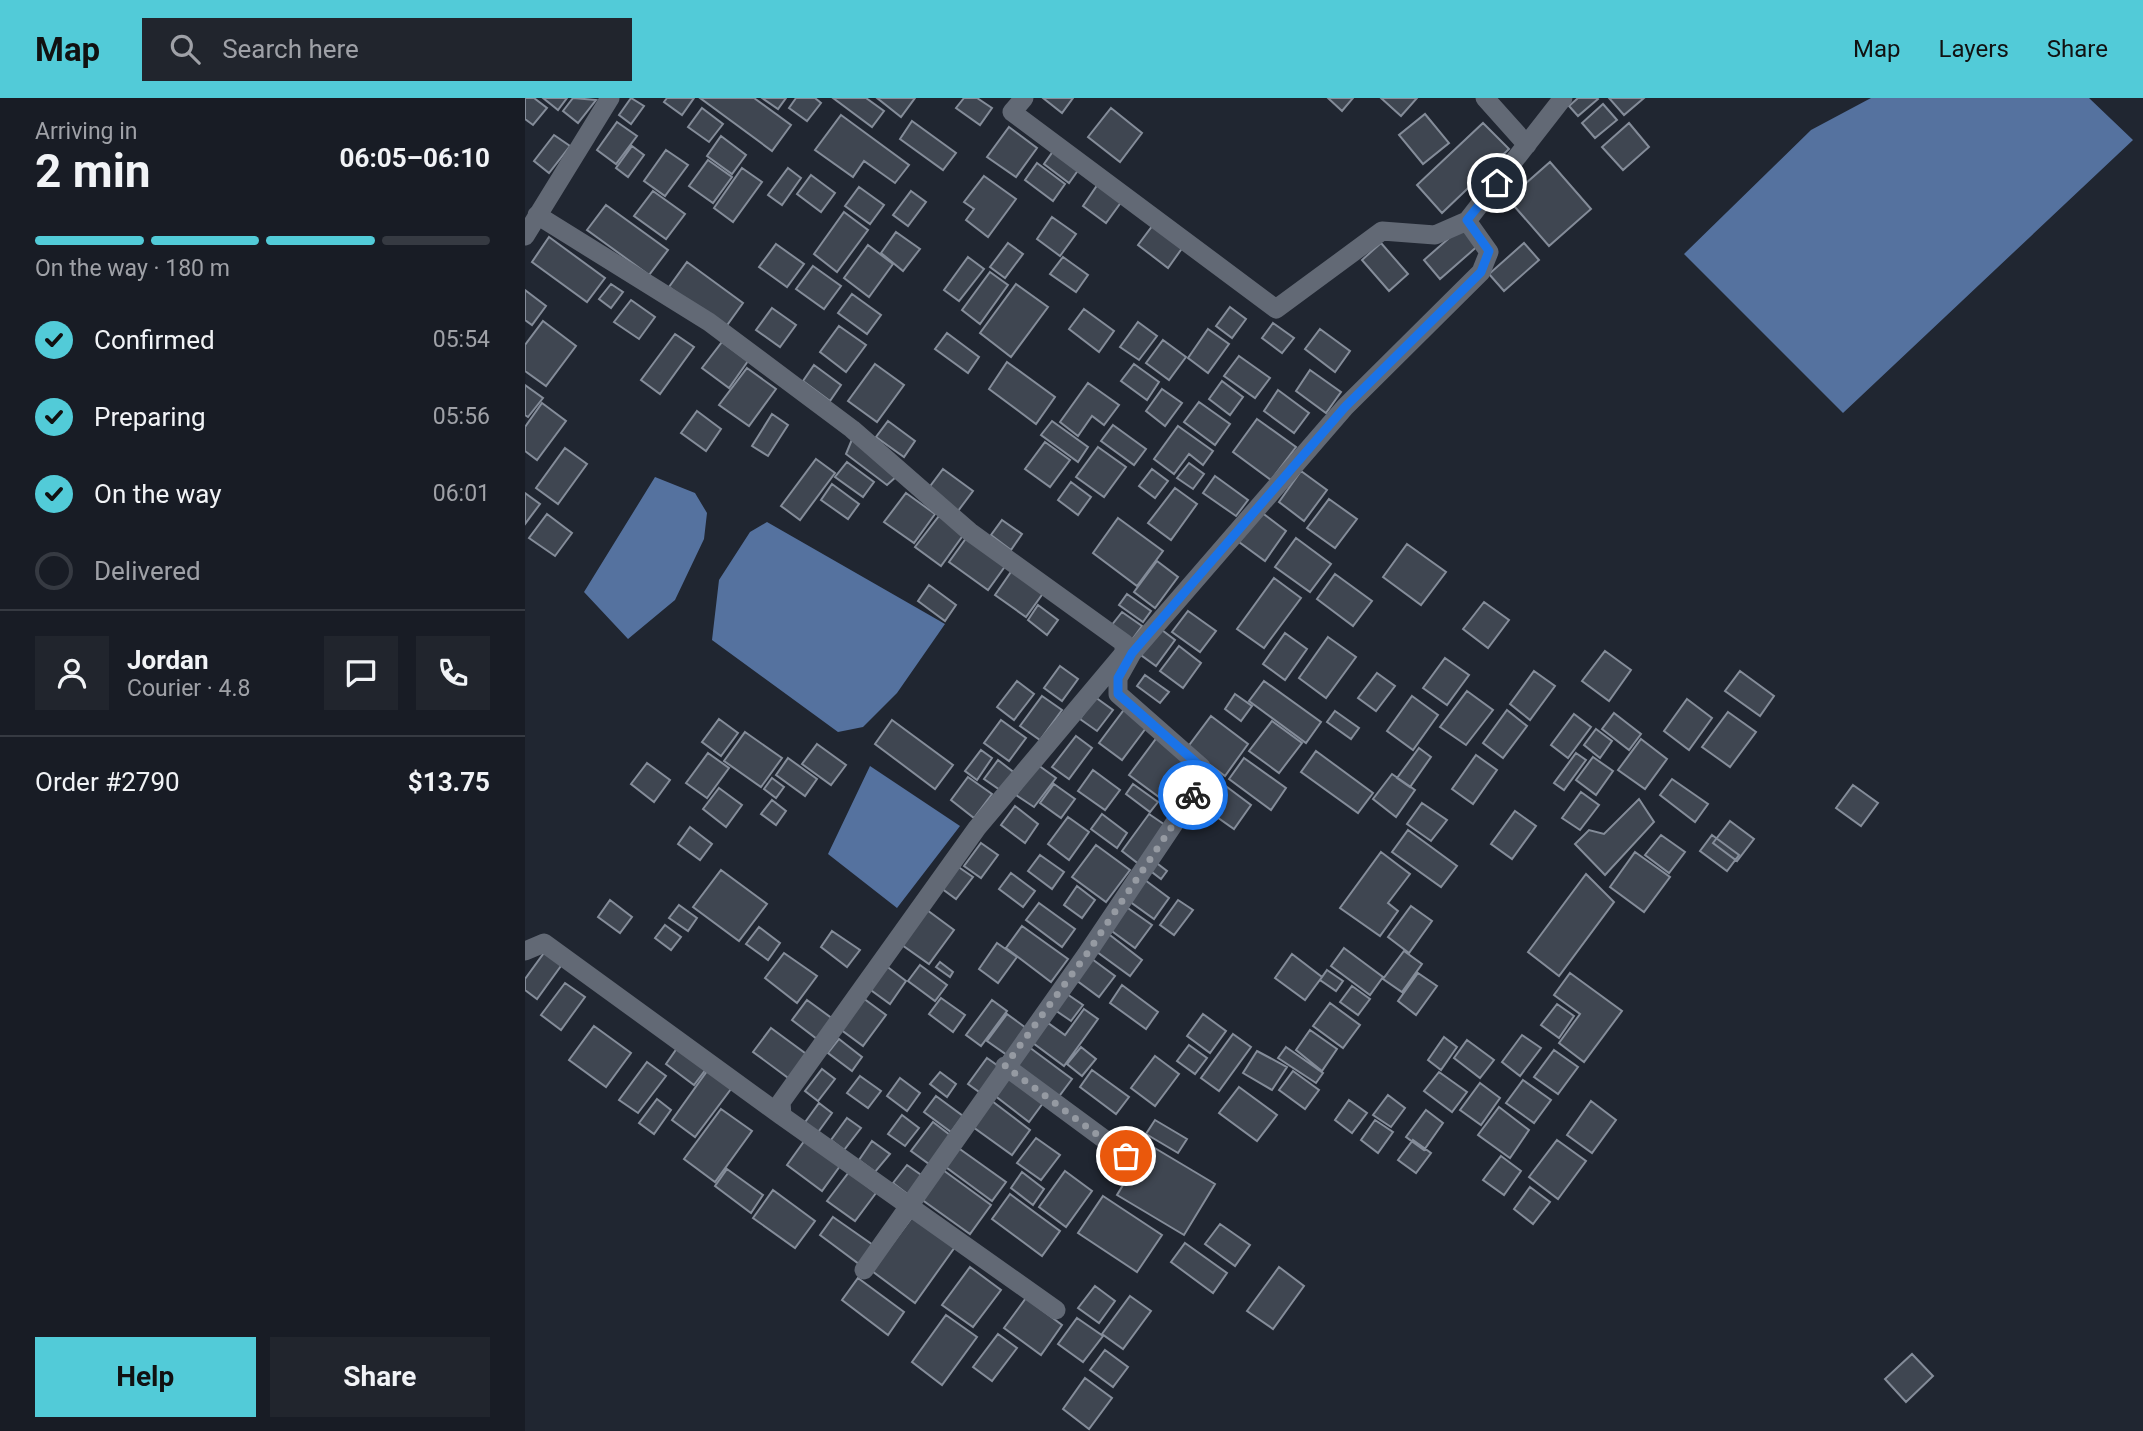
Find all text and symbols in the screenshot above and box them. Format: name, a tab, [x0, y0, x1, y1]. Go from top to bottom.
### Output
search box	[142, 18, 632, 81]
text: Map	[35, 30, 100, 69]
icon: search	[166, 30, 204, 68]
text: Search here	[222, 34, 359, 64]
text: Map	[1853, 35, 1901, 63]
text: Layers	[1939, 35, 2009, 63]
text: Share	[2047, 35, 2108, 63]
text: Arriving in	[35, 118, 138, 145]
text: 06:05–06:10	[340, 143, 490, 173]
text: 2 min	[35, 144, 151, 198]
pin	[1467, 153, 1527, 213]
icon: home	[1478, 164, 1516, 202]
text: On the way · 180 m	[35, 255, 230, 282]
icon: check	[35, 321, 73, 359]
text: Confirmed	[94, 325, 215, 355]
text: 05:54	[433, 326, 490, 353]
icon: check	[35, 398, 73, 436]
text: Preparing	[94, 402, 206, 432]
text: 05:56	[433, 403, 490, 430]
icon: check	[35, 475, 73, 513]
text: On the way	[94, 479, 222, 509]
text: 06:01	[433, 480, 490, 507]
text: Delivered	[94, 556, 201, 586]
button: person	[35, 636, 109, 710]
button: chat	[324, 636, 398, 710]
button: phone	[416, 636, 490, 710]
text: Jordan	[127, 645, 209, 675]
text: Courier · 4.8	[127, 675, 250, 702]
courier	[1158, 760, 1228, 830]
text: Order #2790	[35, 767, 180, 797]
text: $13.75	[408, 767, 490, 797]
icon: bike	[1174, 776, 1212, 814]
pin	[1096, 1126, 1156, 1186]
icon: bag	[1107, 1137, 1145, 1175]
button: Help	[35, 1337, 256, 1417]
button: Share	[270, 1337, 490, 1417]

